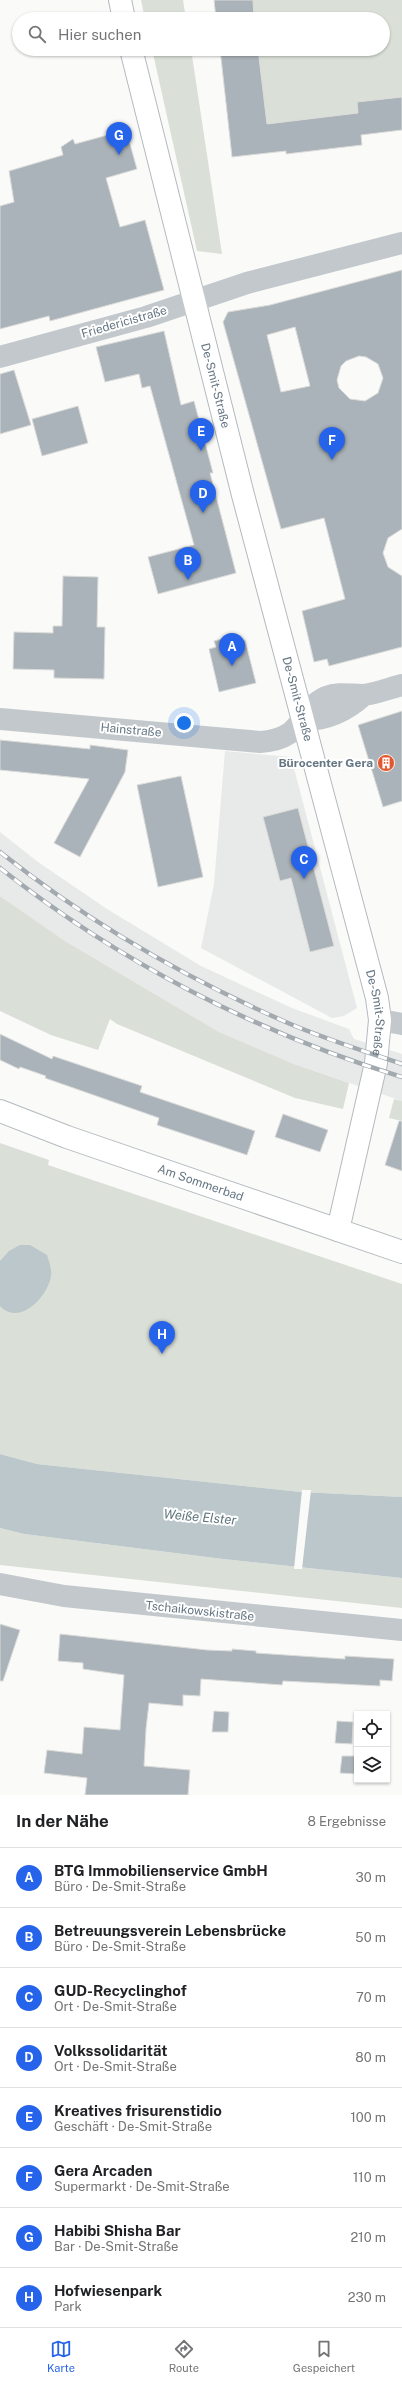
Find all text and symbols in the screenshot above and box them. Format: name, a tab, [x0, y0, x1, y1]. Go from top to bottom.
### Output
search box	[12, 12, 390, 56]
icon: search	[26, 23, 48, 45]
text: Hier suchen	[58, 26, 141, 43]
pin: G	[106, 122, 132, 155]
street label: Friedericistraße	[80, 303, 169, 341]
street label: De-Smit-Straße	[198, 342, 233, 430]
pin: E	[188, 418, 214, 451]
pin: F	[319, 427, 345, 460]
pin: D	[190, 480, 216, 513]
pin: B	[175, 547, 201, 580]
pin: A	[219, 633, 245, 666]
street label: De-Smit-Straße	[279, 655, 315, 743]
your location	[174, 713, 194, 733]
street label: Hainstraße	[100, 720, 162, 740]
building icon: Bürocenter Gera	[376, 753, 396, 773]
place label: Bürocenter Gera	[278, 756, 373, 770]
pin: C	[291, 846, 317, 879]
street label: De-Smit-Straße	[363, 968, 387, 1057]
street label: Am Sommerbad	[156, 1162, 245, 1204]
pin: H	[149, 1321, 175, 1354]
water label: Weiße Elster	[163, 1506, 237, 1528]
street label: Tschaikowskistraße	[145, 1598, 255, 1624]
map controls	[354, 1711, 390, 1783]
button: locate	[354, 1711, 390, 1747]
button: layers	[354, 1747, 390, 1783]
text: In der Nähe	[16, 1811, 109, 1831]
text: 8 Ergebnisse	[307, 1814, 386, 1829]
text: BTG Immobilienservice GmbH	[54, 1862, 268, 1879]
text: A	[24, 1870, 34, 1885]
text: 30 m	[356, 1870, 386, 1885]
text: Büro · De-Smit-Straße	[54, 1879, 186, 1894]
text: Betreuungsverein Lebensbrücke	[54, 1922, 286, 1939]
text: B	[25, 1930, 33, 1945]
text: 50 m	[355, 1930, 386, 1945]
text: Büro · De-Smit-Straße	[54, 1939, 186, 1954]
text: GUD-Recyclinghof	[54, 1982, 187, 1999]
text: C	[24, 1990, 34, 2005]
text: 70 m	[356, 1990, 386, 2005]
text: Ort · De-Smit-Straße	[54, 1999, 177, 2014]
text: Volkssolidarität	[54, 2042, 167, 2059]
text: D	[24, 2050, 34, 2065]
text: 80 m	[355, 2050, 386, 2065]
text: Ort · De-Smit-Straße	[54, 2059, 177, 2074]
text: Kreatives frisurenstidio	[54, 2102, 222, 2119]
text: E	[25, 2110, 33, 2125]
text: 100 m	[350, 2110, 386, 2125]
text: Geschäft · De-Smit-Straße	[54, 2119, 212, 2134]
text: Gera Arcaden	[54, 2162, 152, 2179]
text: F	[25, 2170, 33, 2185]
text: 110 m	[353, 2170, 386, 2185]
text: Supermarkt · De-Smit-Straße	[54, 2179, 230, 2194]
text: Habibi Shisha Bar	[54, 2222, 181, 2239]
text: G	[24, 2230, 34, 2245]
text: 210 m	[351, 2230, 386, 2245]
text: Bar · De-Smit-Straße	[54, 2239, 178, 2254]
text: Hofwiesenpark	[54, 2282, 162, 2299]
text: H	[24, 2290, 34, 2305]
text: 230 m	[348, 2290, 386, 2305]
text: Park	[54, 2299, 82, 2314]
tab: Karte	[47, 2338, 75, 2374]
tab: Route	[169, 2338, 199, 2374]
tab: Gespeichert	[293, 2338, 355, 2374]

